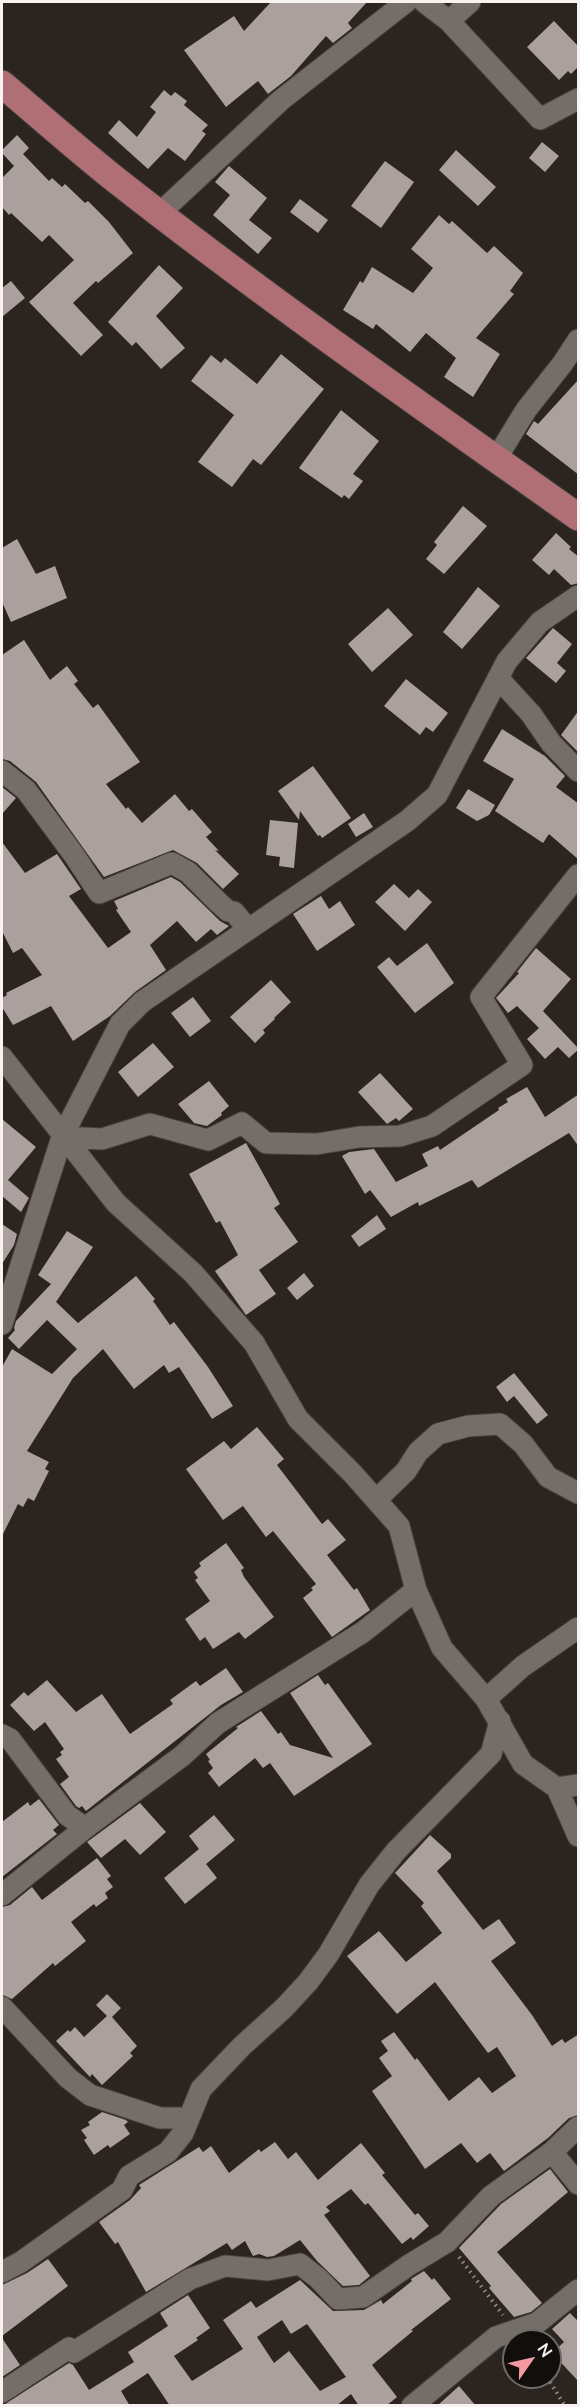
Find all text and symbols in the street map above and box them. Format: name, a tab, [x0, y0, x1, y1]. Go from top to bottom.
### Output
north arrow	[502, 2329, 562, 2389]
text: N	[534, 2339, 557, 2360]

